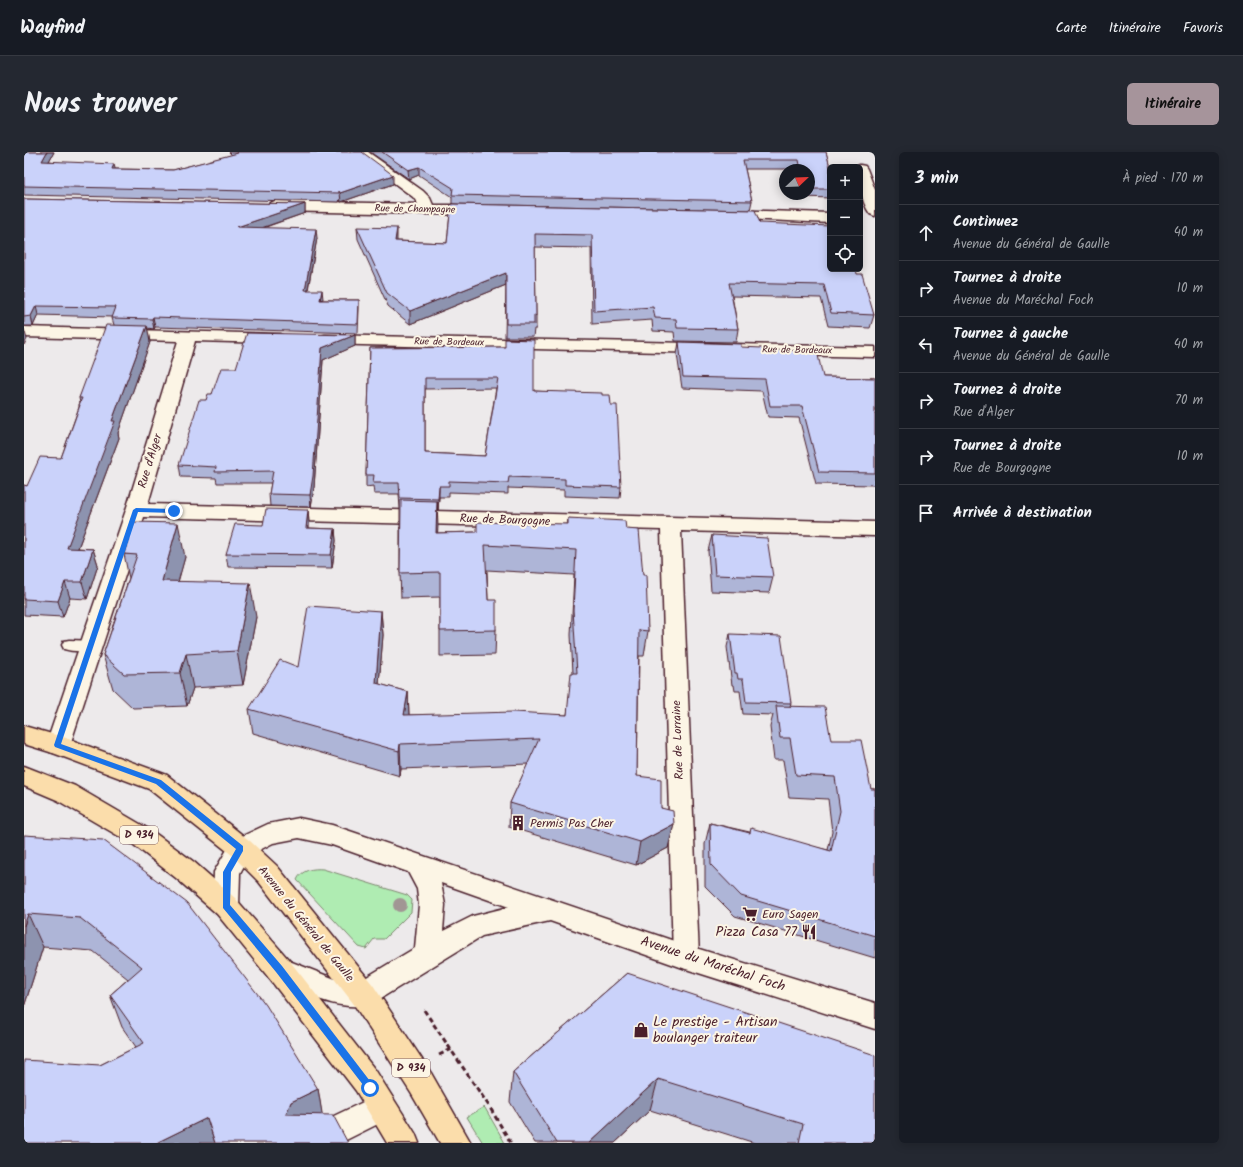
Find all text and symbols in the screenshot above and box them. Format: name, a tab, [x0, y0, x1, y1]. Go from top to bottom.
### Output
text: Wayfind	[20, 13, 85, 43]
text: Carte	[1055, 17, 1087, 39]
text: Itinéraire	[1109, 17, 1161, 39]
text: Favoris	[1183, 17, 1223, 39]
text: Nous trouver	[24, 82, 177, 127]
button: Itinéraire	[1127, 83, 1219, 125]
north arrow	[779, 164, 815, 200]
map controls	[827, 164, 863, 272]
button: +	[827, 164, 863, 200]
text: 3 min	[915, 165, 959, 192]
text: À pied · 170 m	[1123, 168, 1203, 189]
street label: Rue de Champagne	[375, 200, 456, 218]
button: −	[827, 200, 863, 236]
text: Continuez	[953, 210, 1018, 234]
icon: ahead	[915, 222, 937, 244]
text: 40 m	[1174, 222, 1203, 243]
text: Avenue du Général de Gaulle	[953, 234, 1110, 255]
button: locate	[827, 236, 863, 272]
text: Tournez à droite	[953, 266, 1061, 290]
icon: right	[915, 278, 937, 300]
text: 10 m	[1177, 278, 1203, 299]
text: Avenue du Maréchal Foch	[953, 290, 1093, 311]
text: Tournez à gauche	[953, 322, 1068, 346]
street label: Rue de Bordeaux	[414, 333, 485, 351]
icon: left	[915, 334, 937, 356]
text: 40 m	[1174, 334, 1203, 355]
street label: Rue de Bordeaux	[762, 341, 833, 359]
text: Avenue du Général de Gaulle	[953, 346, 1110, 367]
text: Tournez à droite	[953, 378, 1061, 402]
icon: right	[915, 390, 937, 412]
text: 70 m	[1175, 390, 1203, 411]
text: Rue d'Alger	[953, 402, 1014, 423]
street label: Rue d'Alger	[133, 430, 168, 491]
text: Tournez à droite	[953, 434, 1061, 458]
icon: right	[915, 446, 937, 468]
text: 10 m	[1177, 446, 1203, 467]
text: Rue de Bourgogne	[953, 458, 1051, 479]
text: Arrivée à destination	[953, 501, 1092, 525]
route end	[165, 502, 183, 520]
icon: arrive	[915, 502, 937, 524]
street label: Rue de Bourgogne	[459, 509, 551, 531]
street label: Rue de Lorraine	[667, 699, 689, 780]
building icon: Permis Pas Cher	[509, 814, 527, 832]
place label: Permis Pas Cher	[530, 814, 614, 833]
road number: D 934	[120, 826, 158, 844]
street label: Avenue du Général de Gaulle	[253, 862, 359, 987]
supermarket icon: Euro Sagen	[741, 905, 759, 923]
place label: Euro Sagen	[762, 905, 819, 924]
place label: Pizza Casa 77	[716, 921, 798, 943]
restaurant icon: Pizza Casa 77	[800, 923, 818, 941]
street label: Avenue du Maréchal Foch	[638, 930, 788, 998]
place label: Le prestige - Artisan boulanger traiteur	[653, 1011, 777, 1049]
shop icon: Le prestige - Artisan boulanger traiteur	[632, 1021, 650, 1039]
road number: D 934	[392, 1059, 430, 1077]
route start	[361, 1079, 379, 1097]

